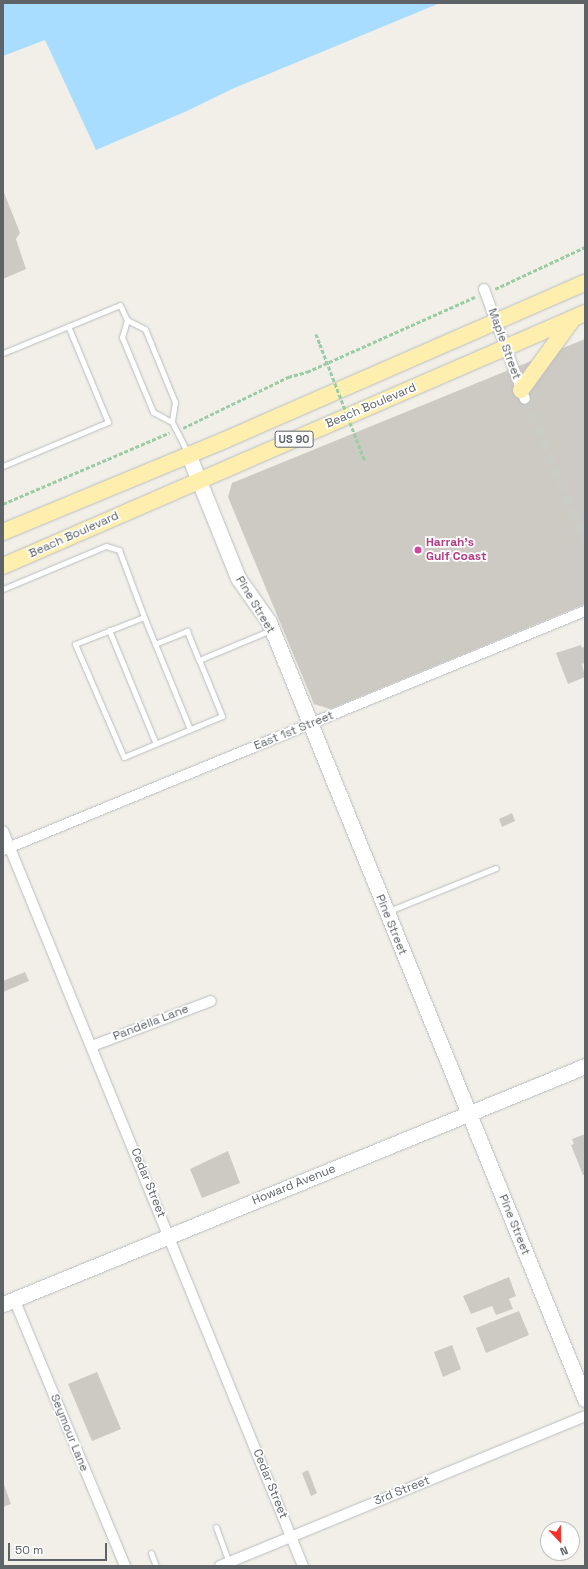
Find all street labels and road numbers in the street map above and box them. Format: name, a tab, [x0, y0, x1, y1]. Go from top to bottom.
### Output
street label: Maple Street	[484, 306, 524, 382]
street label: Beach Boulevard	[323, 380, 419, 432]
road number: US 90	[274, 430, 314, 448]
street label: Beach Boulevard	[27, 509, 121, 561]
street label: Pine Street	[232, 574, 278, 636]
street label: East 1st Street	[252, 708, 336, 754]
street label: Pine Street	[372, 892, 410, 958]
street label: Pandella Lane	[111, 1002, 191, 1044]
street label: Cedar Street	[128, 1146, 168, 1220]
street label: Howard Avenue	[250, 1162, 338, 1208]
street label: Pine Street	[495, 1192, 533, 1258]
street label: Seymour Lane	[47, 1392, 91, 1474]
street label: Cedar Street	[250, 1447, 290, 1521]
street label: 3rd Street	[372, 1473, 432, 1509]

